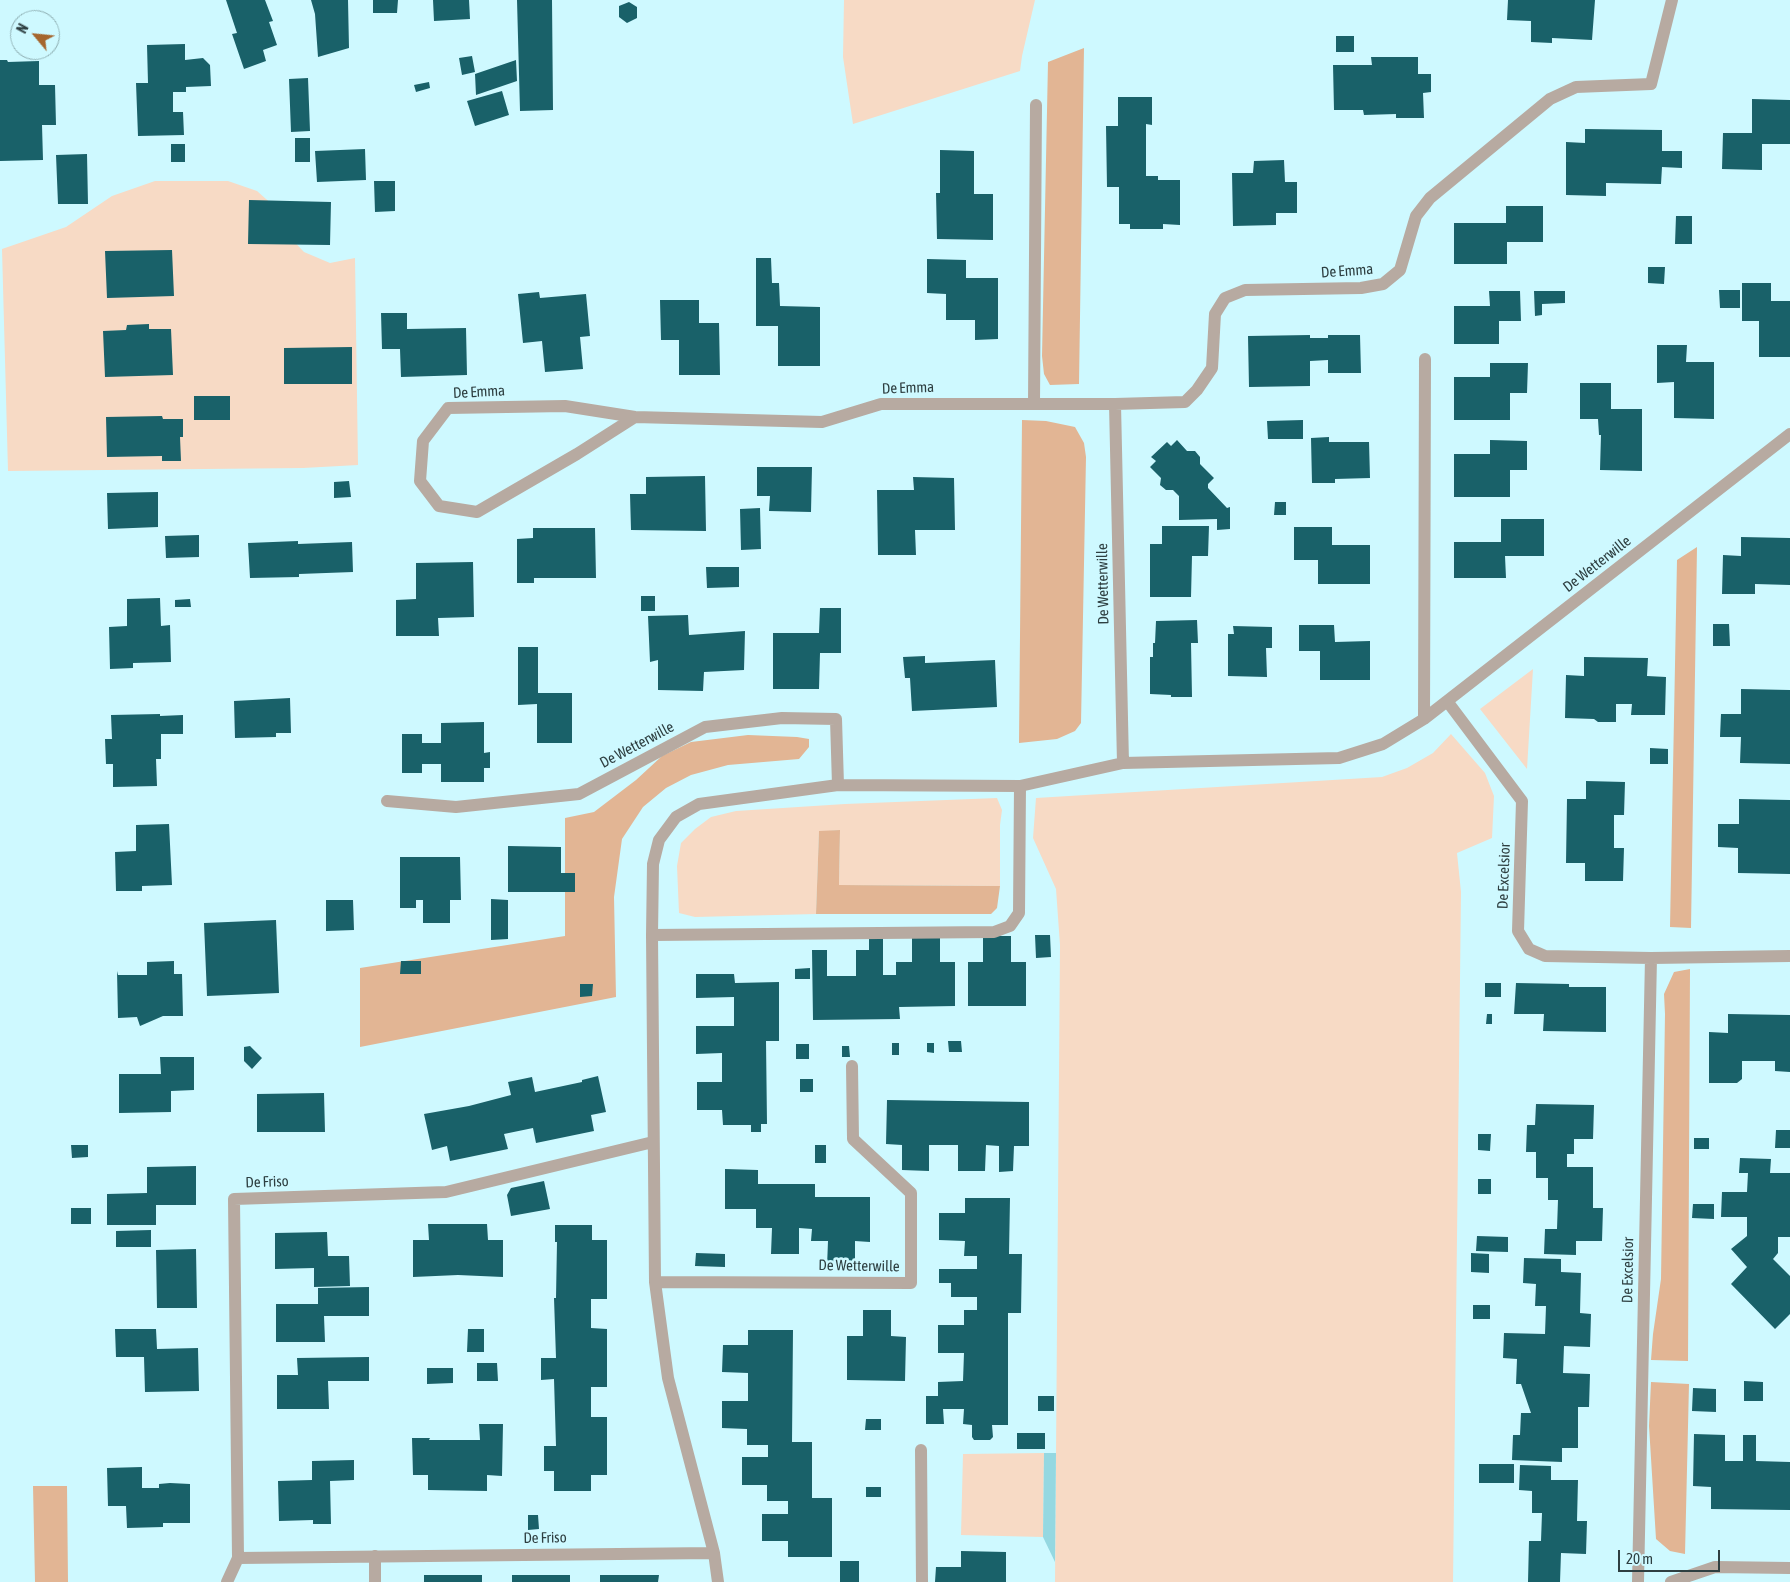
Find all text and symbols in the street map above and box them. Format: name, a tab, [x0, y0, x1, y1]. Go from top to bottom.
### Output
north arrow	[10, 10, 60, 60]
text: N	[14, 21, 32, 36]
street label: De Emma	[1320, 260, 1374, 282]
street label: De Emma	[882, 378, 934, 398]
street label: De Emma	[452, 382, 506, 402]
street label: De Wetterwille	[1559, 532, 1635, 596]
street label: De Wetterwille	[1093, 543, 1113, 625]
street label: De Wetterwille	[597, 718, 677, 772]
street label: De Excelsior	[1494, 843, 1514, 909]
street label: De Friso	[245, 1172, 289, 1192]
street label: De Excelsior	[1618, 1237, 1638, 1303]
street label: De Wetterwille	[818, 1256, 900, 1276]
street label: De Friso	[523, 1529, 567, 1547]
scale bar	[1620, 1540, 1722, 1572]
text: 20 m	[1626, 1550, 1653, 1567]

